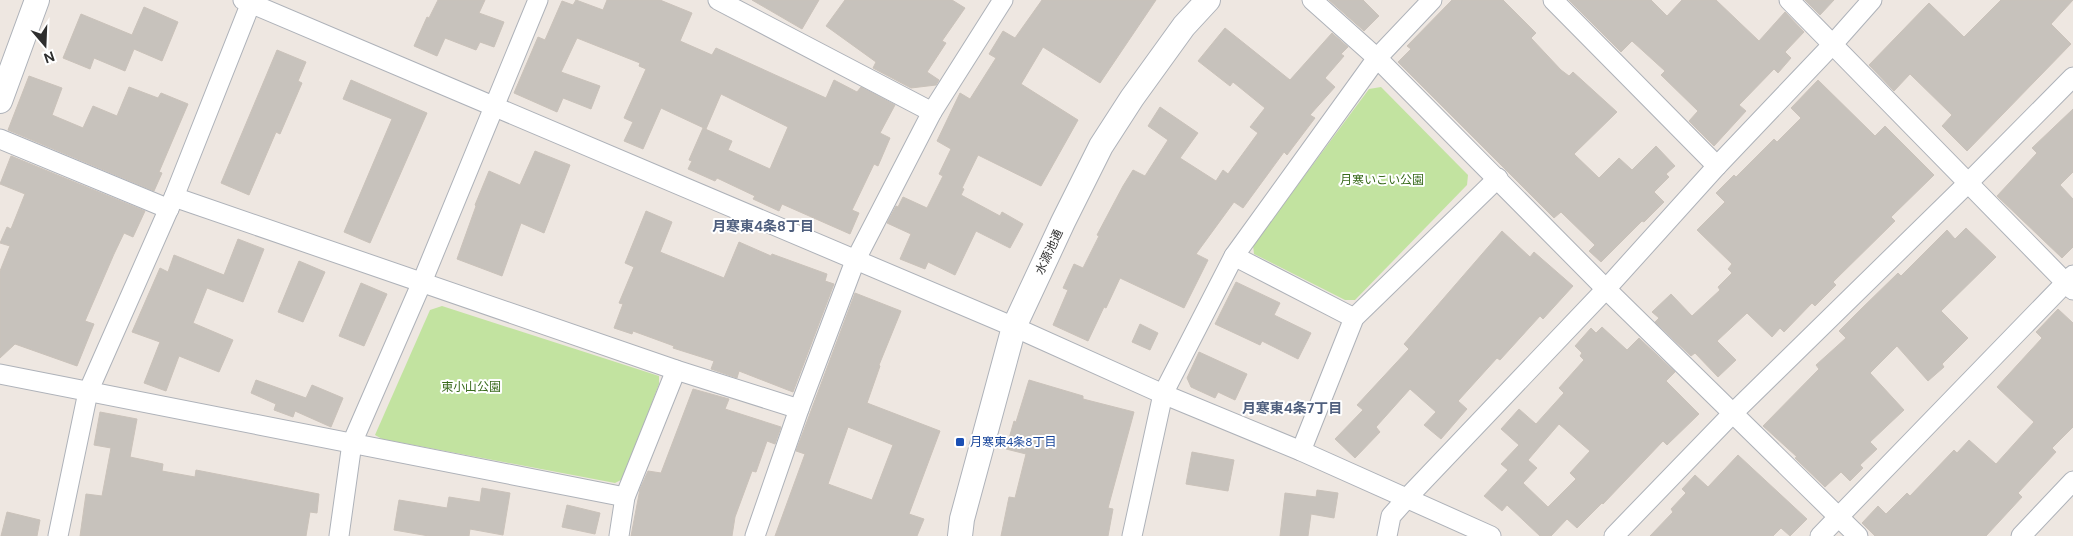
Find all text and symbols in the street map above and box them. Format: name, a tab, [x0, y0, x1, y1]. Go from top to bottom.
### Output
north arrow	[20, 20, 70, 70]
text: N	[41, 47, 57, 67]
park label: 月寒いこい公園	[1340, 172, 1424, 188]
district label: 月寒東4条8丁目	[712, 217, 814, 235]
street label: 水源池通	[1032, 227, 1066, 277]
park label: 東小山公園	[441, 379, 501, 395]
district label: 月寒東4条7丁目	[1242, 399, 1342, 417]
place label: 月寒東4条8丁目	[970, 434, 1057, 450]
marker: 月寒東4条8丁目	[954, 436, 966, 448]

